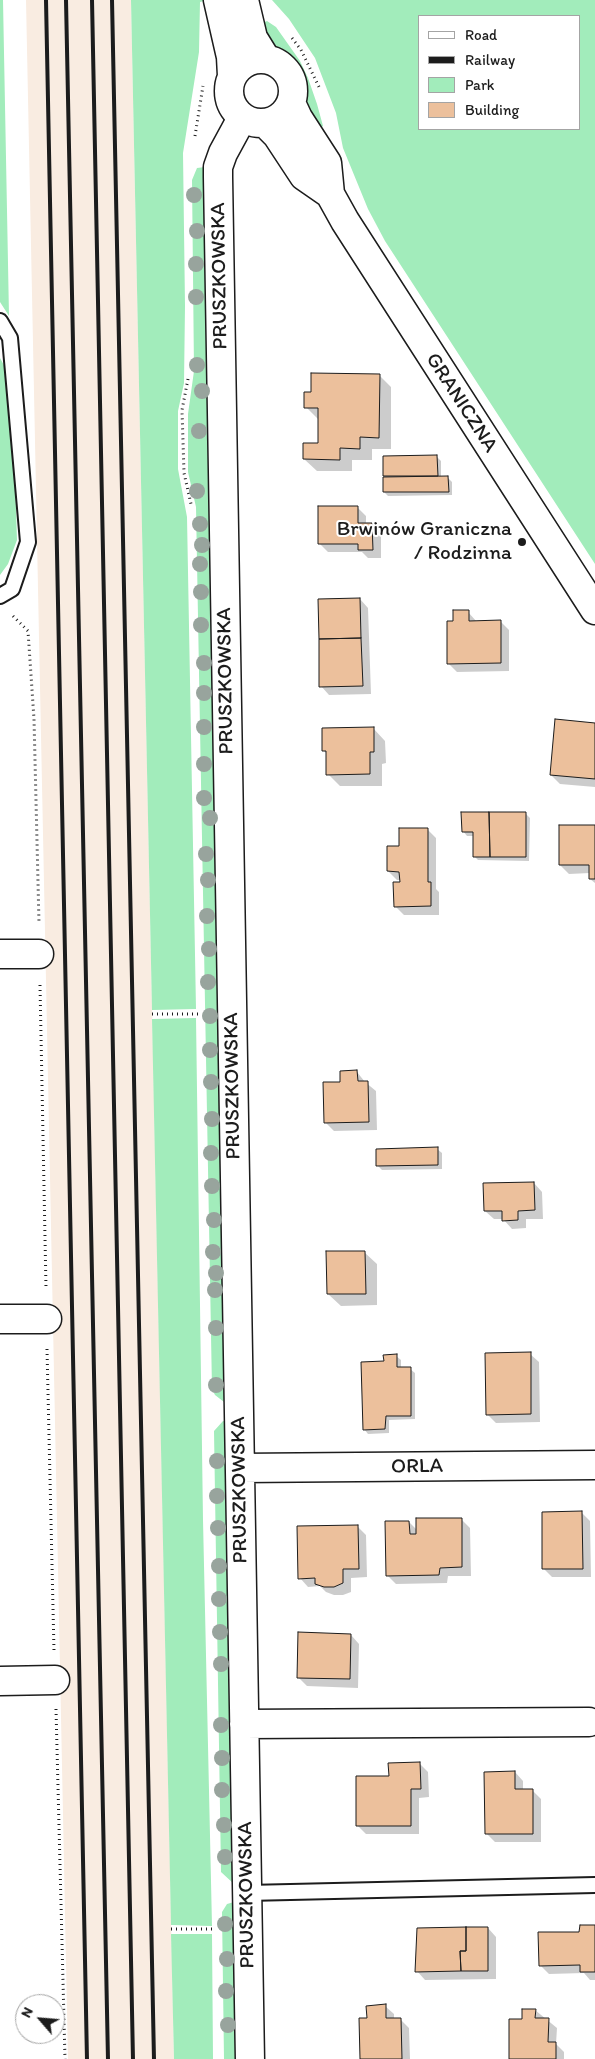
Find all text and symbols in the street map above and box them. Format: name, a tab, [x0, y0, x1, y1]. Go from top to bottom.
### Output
legend	[418, 15, 580, 130]
text: Road	[465, 26, 497, 44]
text: Railway	[465, 51, 515, 69]
text: Park	[465, 76, 495, 94]
text: Building	[465, 101, 519, 119]
street label: PRUSZKOWSKA	[206, 202, 234, 350]
street label: GRANICZNA	[419, 348, 503, 458]
place label: Brwinów Graniczna / Rodzinna	[337, 517, 512, 567]
marker: Brwinów Graniczna / Rodzinna	[516, 536, 528, 548]
street label: PRUSZKOWSKA	[212, 607, 240, 755]
street label: PRUSZKOWSKA	[219, 1012, 247, 1160]
street label: PRUSZKOWSKA	[226, 1416, 254, 1564]
street label: ORLA	[391, 1454, 443, 1480]
street label: PRUSZKOWSKA	[233, 1821, 261, 1969]
north arrow	[15, 1994, 65, 2044]
text: N	[17, 2004, 37, 2020]

